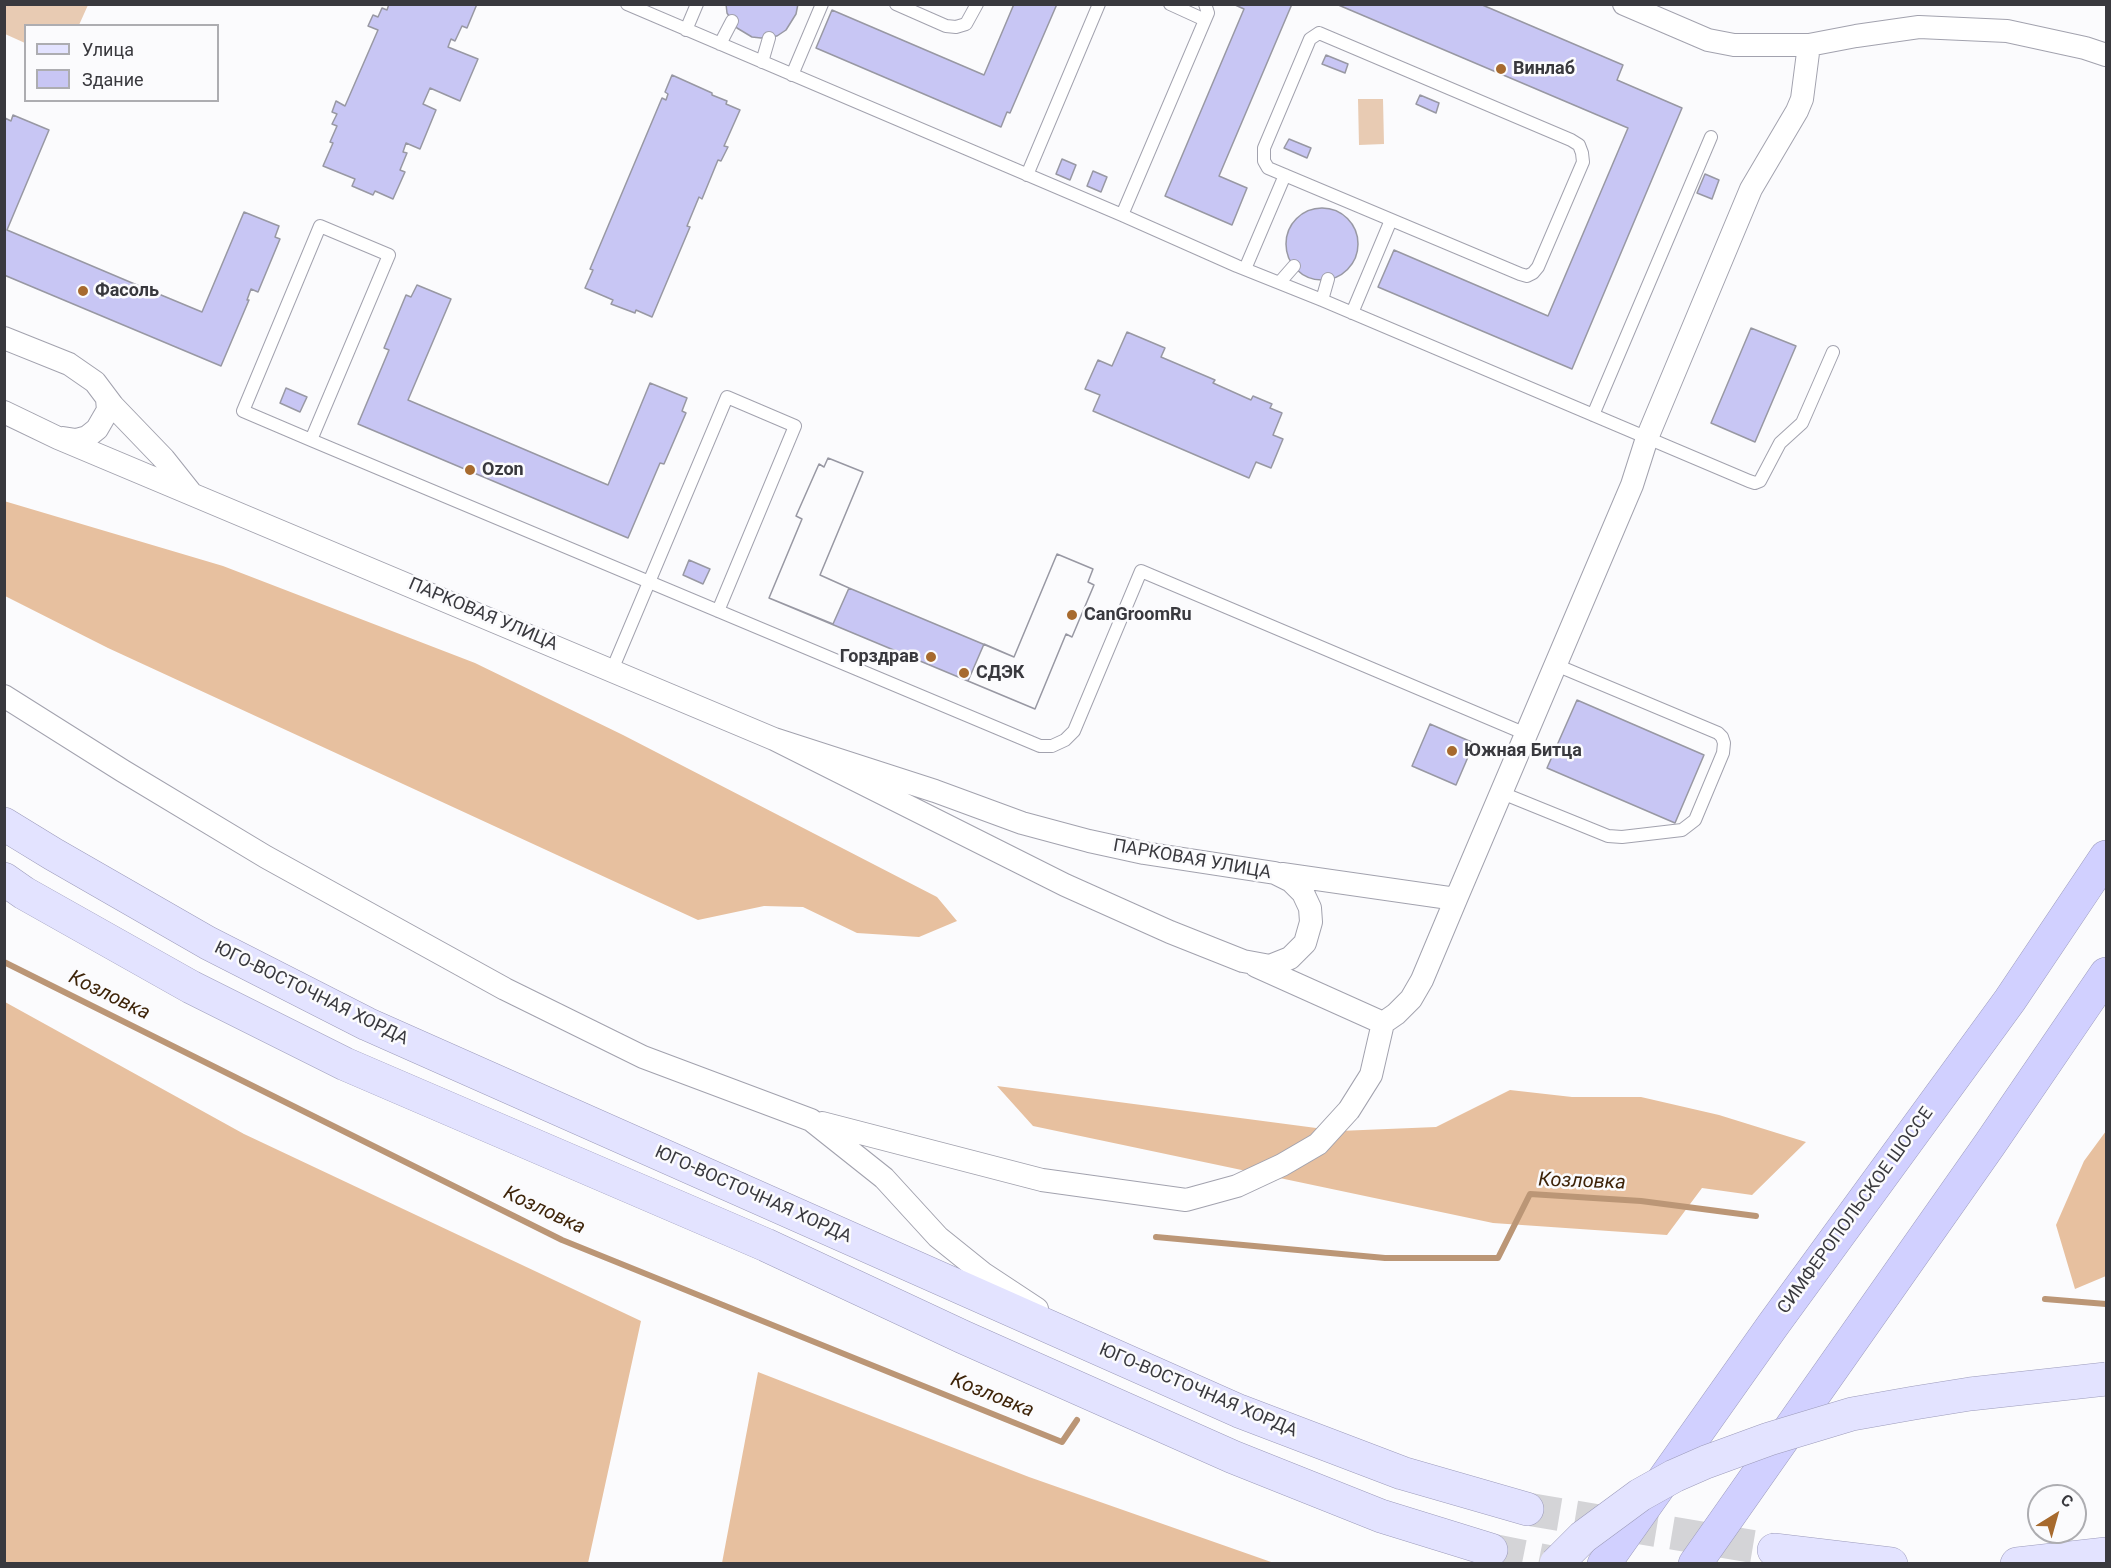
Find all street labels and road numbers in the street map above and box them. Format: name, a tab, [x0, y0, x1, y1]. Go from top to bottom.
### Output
street label: ПАРКОВАЯ УЛИЦА	[405, 574, 561, 656]
street label: ПАРКОВАЯ УЛИЦА	[1111, 835, 1273, 885]
street label: ЮГО-ВОСТОЧНАЯ ХОРДА	[210, 938, 412, 1050]
street label: СИМФЕРОПОЛЬСКОЕ ШОССЕ	[1774, 1103, 1938, 1319]
street label: ЮГО-ВОСТОЧНАЯ ХОРДА	[651, 1142, 855, 1248]
street label: ЮГО-ВОСТОЧНАЯ ХОРДА	[1096, 1339, 1300, 1443]

